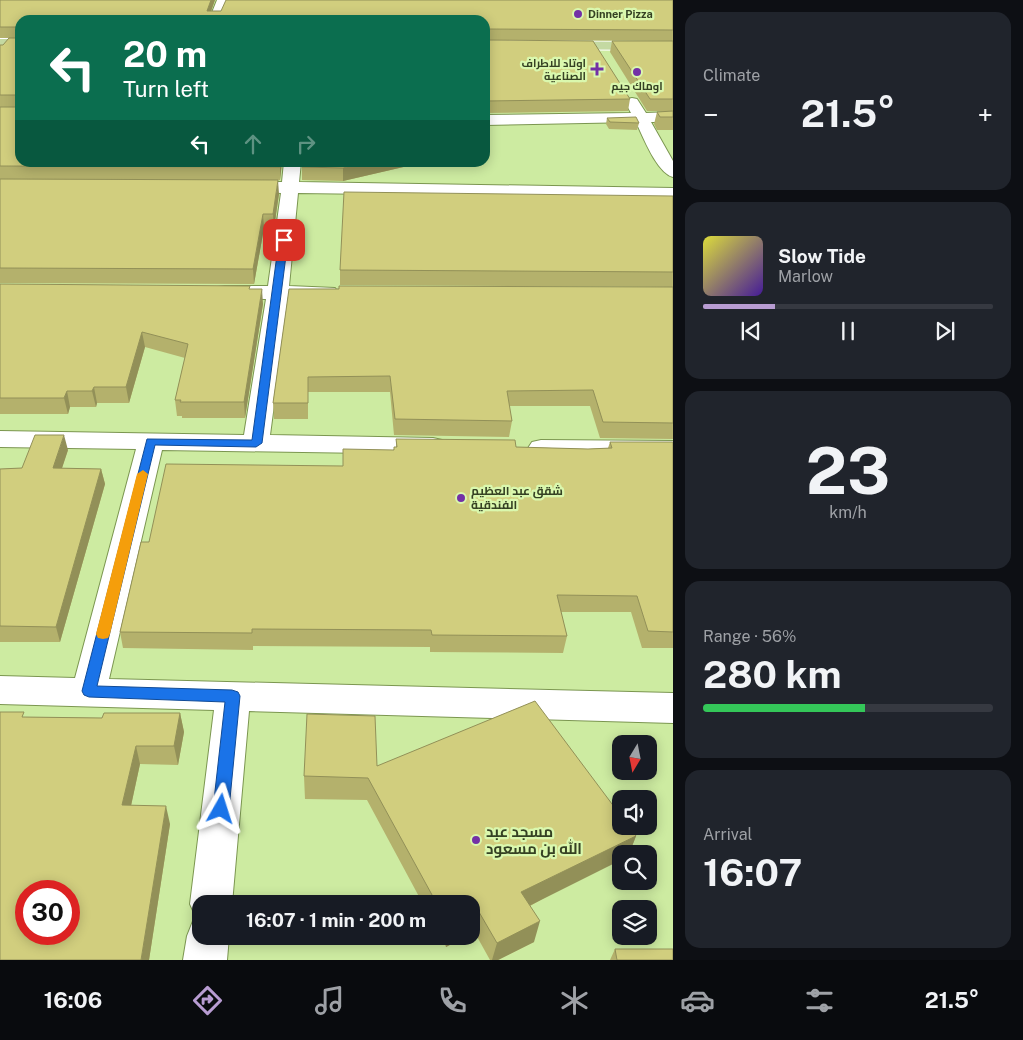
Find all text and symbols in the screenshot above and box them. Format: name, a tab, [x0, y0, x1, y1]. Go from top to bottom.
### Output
marker: Dinner Pizza	[572, 8, 584, 20]
place label: Dinner Pizza	[588, 8, 653, 20]
text: 20 m	[123, 34, 207, 75]
icon: left	[40, 35, 105, 100]
place label: اوتاد للاطراف الصناعية	[521, 57, 586, 83]
marker: اوتاد للاطراف الصناعية	[590, 62, 604, 76]
marker: اوماك جيم	[631, 66, 643, 78]
text: Climate	[703, 66, 760, 85]
text: Turn left	[123, 76, 209, 102]
place label: اوماك جيم	[611, 80, 663, 94]
text: 21.5°	[801, 91, 895, 136]
text: −	[703, 98, 719, 131]
text: +	[977, 98, 993, 131]
icon: left	[186, 130, 214, 158]
icon: ahead	[239, 130, 267, 158]
icon: right	[292, 130, 320, 158]
pin	[263, 219, 305, 261]
icon: arrive	[270, 226, 298, 254]
text: Slow Tide	[778, 245, 866, 267]
text: Marlow	[778, 267, 833, 286]
icon: previous	[737, 317, 765, 345]
icon: pause	[834, 317, 862, 345]
icon: next	[931, 317, 959, 345]
text: 23	[806, 432, 890, 509]
place label: شقق عبد العظيم الفندقية	[471, 484, 563, 512]
marker: شقق عبد العظيم الفندقية	[455, 492, 467, 504]
text: km/h	[829, 503, 867, 522]
text: Range · 56%	[703, 627, 796, 646]
text: 280 km	[703, 652, 842, 697]
north arrow	[612, 735, 658, 780]
map controls	[612, 735, 657, 945]
position arrow	[194, 782, 246, 834]
button: sound	[612, 790, 657, 835]
place label: مسجد عبد الله بن مسعود	[486, 823, 582, 858]
text: Arrival	[703, 825, 752, 844]
marker: مسجد عبد الله بن مسعود	[470, 834, 482, 846]
button: search	[612, 845, 657, 890]
text: 16:07	[703, 850, 802, 895]
speed limit sign: 30	[15, 880, 80, 945]
button: layers	[612, 900, 657, 945]
text: 16:07 · 1 min · 200 m	[246, 909, 426, 931]
icon: directions	[190, 983, 225, 1018]
icon: music	[312, 983, 347, 1018]
icon: phone	[435, 983, 470, 1018]
icon: climate	[557, 983, 592, 1018]
icon: car	[680, 983, 715, 1018]
icon: filters	[802, 983, 837, 1018]
text: 16:06	[44, 987, 102, 1013]
text: 21.5°	[925, 987, 979, 1013]

